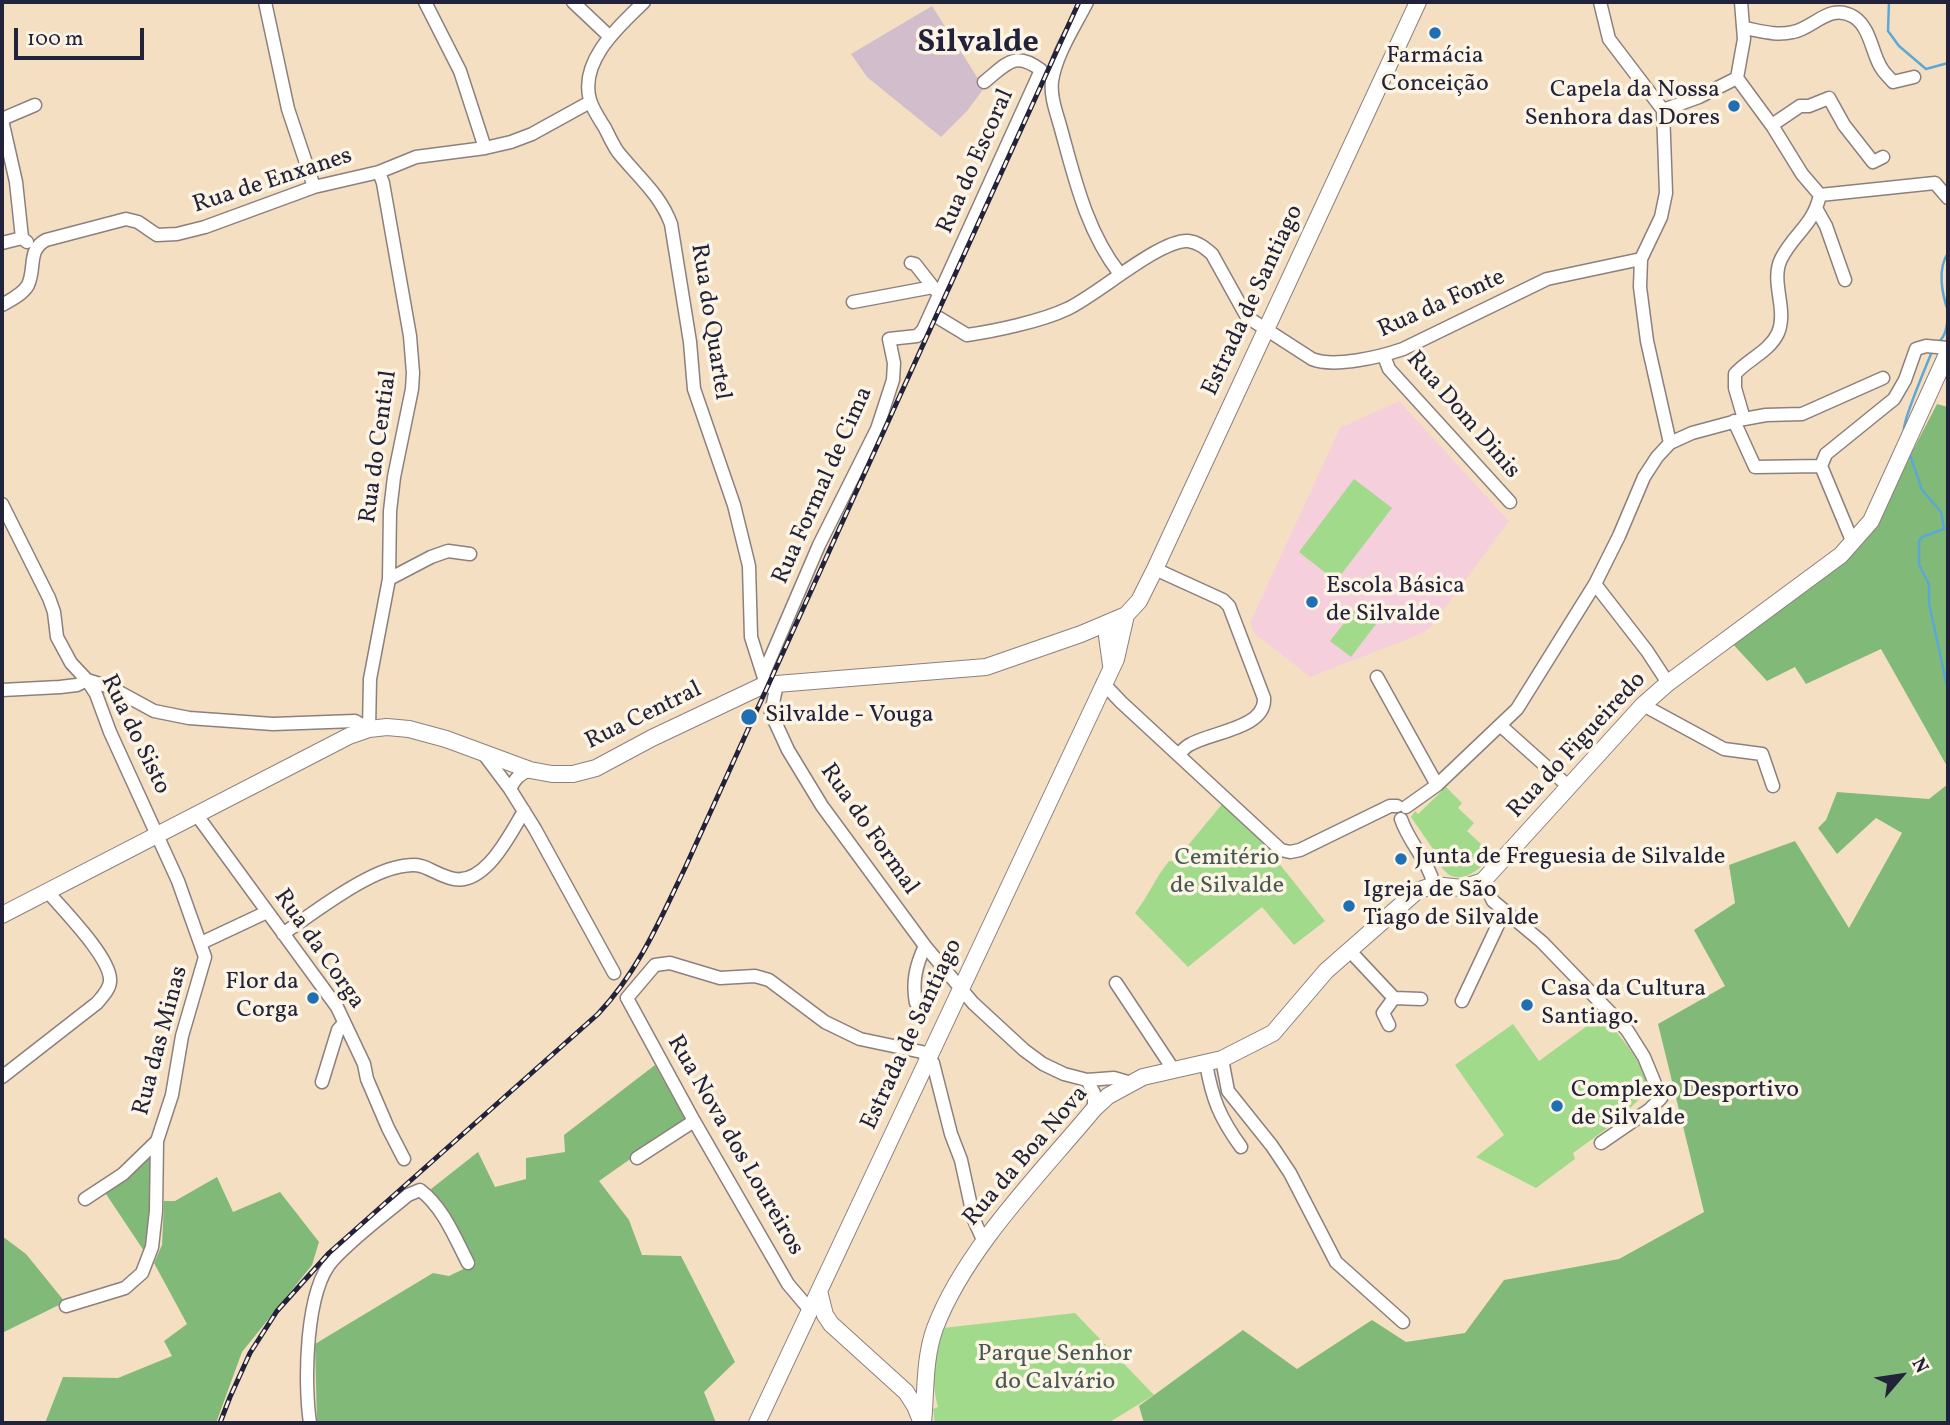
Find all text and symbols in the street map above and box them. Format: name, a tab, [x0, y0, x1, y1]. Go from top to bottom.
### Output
scale bar	[18, 14, 147, 58]
text: 100 m	[27, 25, 84, 54]
marker: Farmácia Conceição	[1427, 25, 1443, 41]
district label: Silvalde	[917, 26, 1039, 64]
place label: Farmácia Conceição	[1381, 44, 1489, 100]
place label: Capela da Nossa Senhora das Dores	[1525, 78, 1720, 134]
street label: Rua do Escoral	[932, 85, 1022, 239]
marker: Capela da Nossa Senhora das Dores	[1726, 98, 1742, 114]
street label: Rua de Enxanes	[190, 143, 356, 221]
street label: Estrada de Santiago	[1197, 201, 1311, 401]
street label: Rua do Quartel	[682, 242, 736, 402]
street label: Rua da Fonte	[1374, 264, 1510, 346]
street label: Rua Dom Dinis	[1399, 346, 1525, 486]
street label: Rua do Cential	[355, 369, 405, 525]
street label: Rua Formal de Cima	[768, 383, 880, 589]
place label: Escola Básica de Silvalde	[1326, 574, 1465, 630]
marker: Escola Básica de Silvalde	[1304, 594, 1320, 610]
street label: Rua do Figueiredo	[1503, 667, 1653, 825]
street label: Rua do Sisto	[93, 670, 175, 800]
street label: Rua Central	[581, 677, 707, 757]
place label: Silvalde - Vouga	[765, 703, 934, 731]
marker: Silvalde - Vouga	[739, 707, 759, 727]
street label: Rua do Formal	[812, 759, 924, 901]
place label: Junta de Freguesia de Silvalde	[1415, 845, 1725, 873]
park label: Cemitério de Silvalde	[1170, 846, 1284, 902]
marker: Junta de Freguesia de Silvalde	[1393, 851, 1409, 867]
place label: Igreja de São Tiago de Silvalde	[1363, 878, 1539, 934]
street label: Rua da Corga	[266, 885, 370, 1015]
marker: Igreja de São Tiago de Silvalde	[1341, 898, 1357, 914]
street label: Estrada de Santiago	[856, 935, 970, 1135]
street label: Rua das Minas	[128, 963, 196, 1119]
place label: Flor da Corga	[225, 970, 299, 1026]
place label: Casa da Cultura Santiago.	[1541, 977, 1706, 1033]
marker: Flor da Corga	[305, 990, 321, 1006]
marker: Casa da Cultura Santiago.	[1519, 997, 1535, 1013]
street label: Rua Nova dos Loureiros	[659, 1031, 809, 1261]
place label: Complexo Desportivo de Silvalde	[1571, 1078, 1799, 1134]
street label: Rua da Boa Nova	[958, 1081, 1096, 1233]
marker: Complexo Desportivo de Silvalde	[1549, 1098, 1565, 1114]
north arrow	[1866, 1341, 1936, 1411]
park label: Parque Senhor do Calvário	[978, 1342, 1132, 1398]
text: N	[1905, 1353, 1934, 1378]

